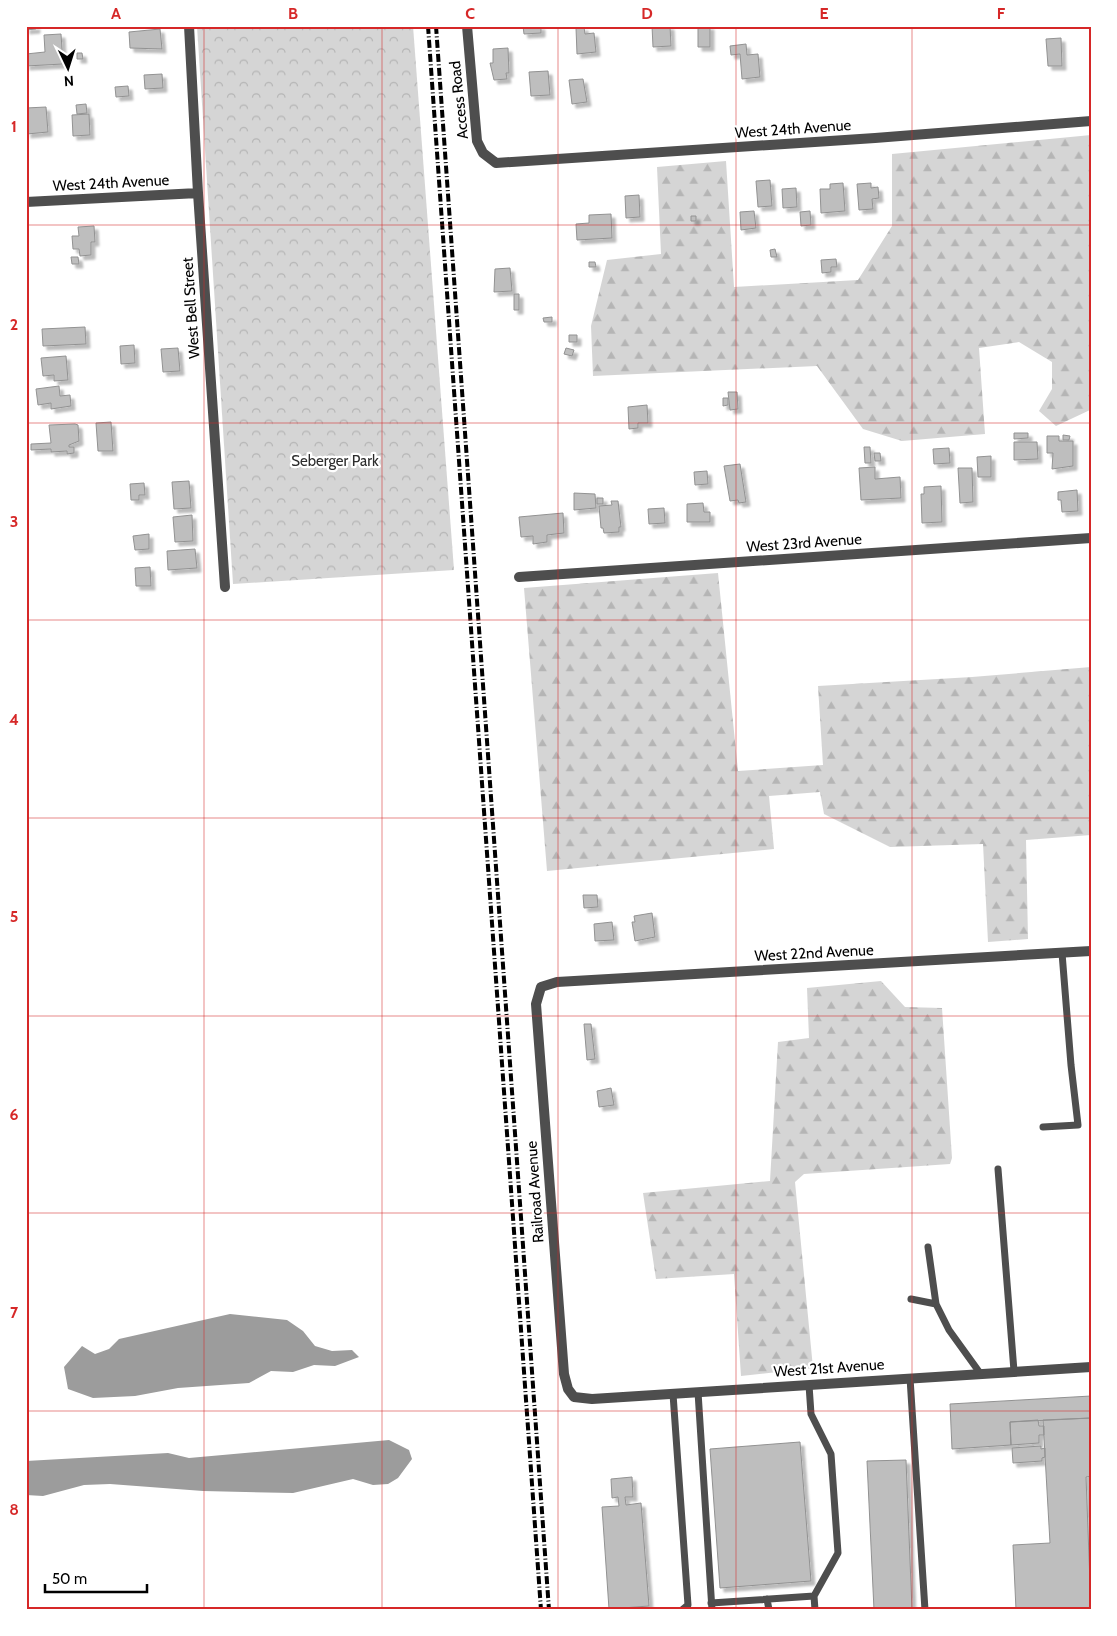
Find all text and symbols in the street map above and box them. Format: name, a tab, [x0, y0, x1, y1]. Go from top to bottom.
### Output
text: A	[111, 4, 121, 23]
text: B	[288, 4, 298, 23]
text: C	[465, 4, 475, 23]
text: D	[641, 4, 653, 23]
text: E	[819, 4, 829, 23]
text: F	[997, 4, 1006, 23]
north arrow	[42, 42, 92, 92]
street label: Access Road	[446, 60, 472, 140]
text: N	[63, 72, 74, 90]
street label: West 24th Avenue	[734, 116, 852, 142]
text: 1	[11, 117, 17, 136]
street label: West 24th Avenue	[52, 171, 170, 195]
street label: West Bell Street	[178, 257, 204, 359]
text: 2	[10, 315, 18, 334]
park label: Seberger Park	[291, 452, 379, 470]
text: 3	[10, 512, 18, 531]
street label: West 23rd Avenue	[746, 530, 863, 556]
text: 4	[9, 710, 19, 729]
text: 5	[10, 907, 18, 926]
street label: West 22nd Avenue	[754, 941, 874, 965]
text: 6	[10, 1105, 19, 1124]
street label: Railroad Avenue	[522, 1140, 548, 1244]
text: 7	[10, 1303, 19, 1322]
street label: West 21st Avenue	[773, 1355, 885, 1381]
text: 8	[9, 1500, 19, 1519]
scale bar	[45, 1561, 148, 1593]
text: 50 m	[52, 1570, 87, 1588]

